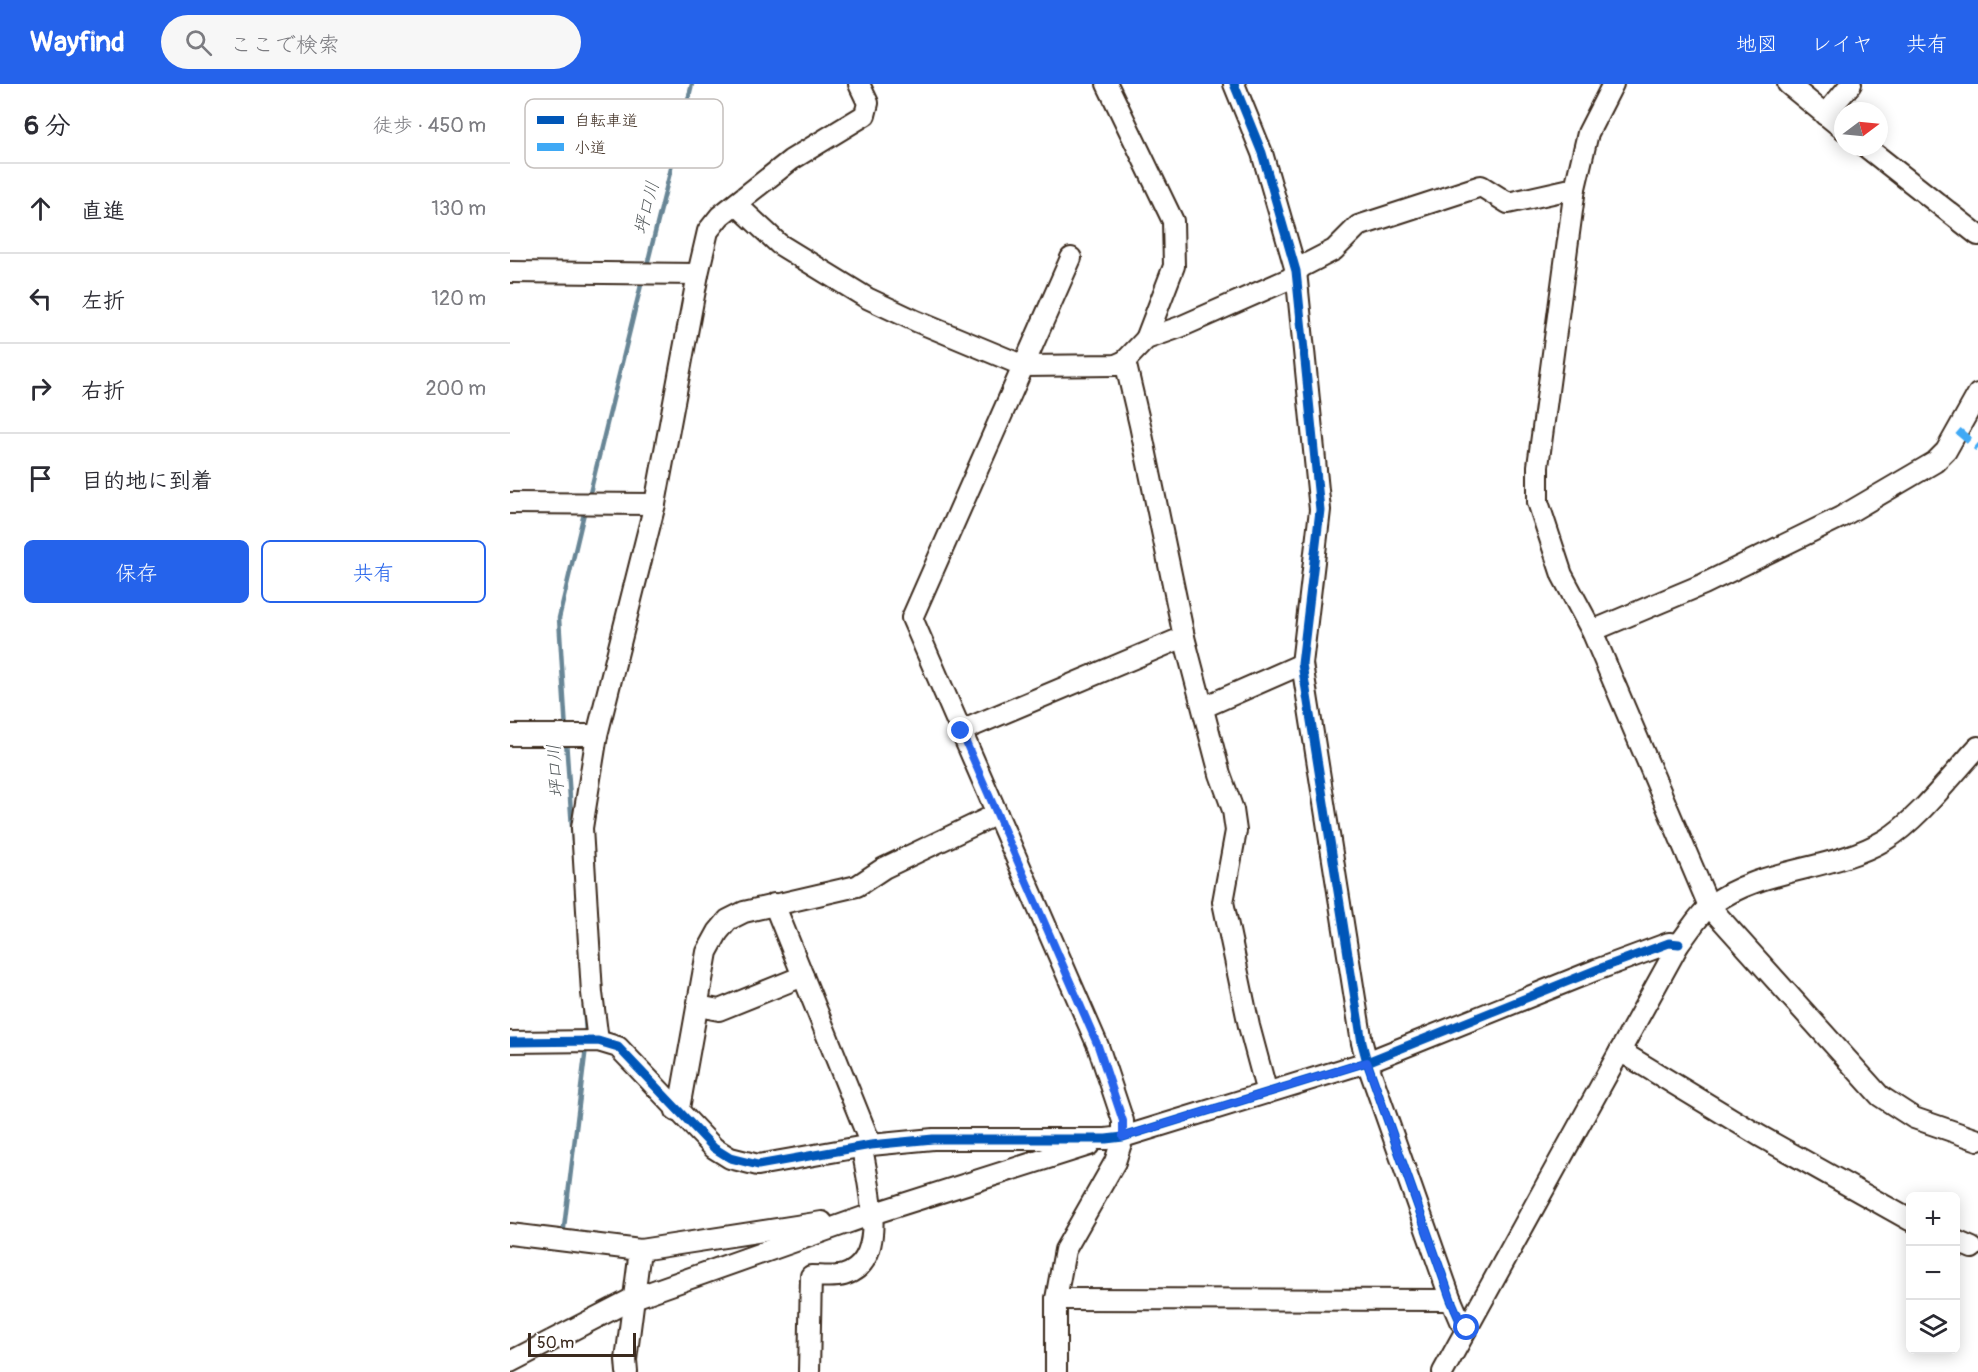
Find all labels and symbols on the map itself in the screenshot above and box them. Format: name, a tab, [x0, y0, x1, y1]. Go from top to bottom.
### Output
legend	[525, 99, 723, 168]
north arrow	[1834, 102, 1888, 156]
text: 自転車道	[574, 111, 638, 131]
text: 小道	[574, 138, 606, 158]
water label: 坪口川	[629, 179, 665, 237]
route end	[947, 717, 973, 743]
water label: 坪口川	[543, 743, 569, 799]
route start	[1453, 1314, 1479, 1340]
scale bar	[528, 1330, 636, 1358]

